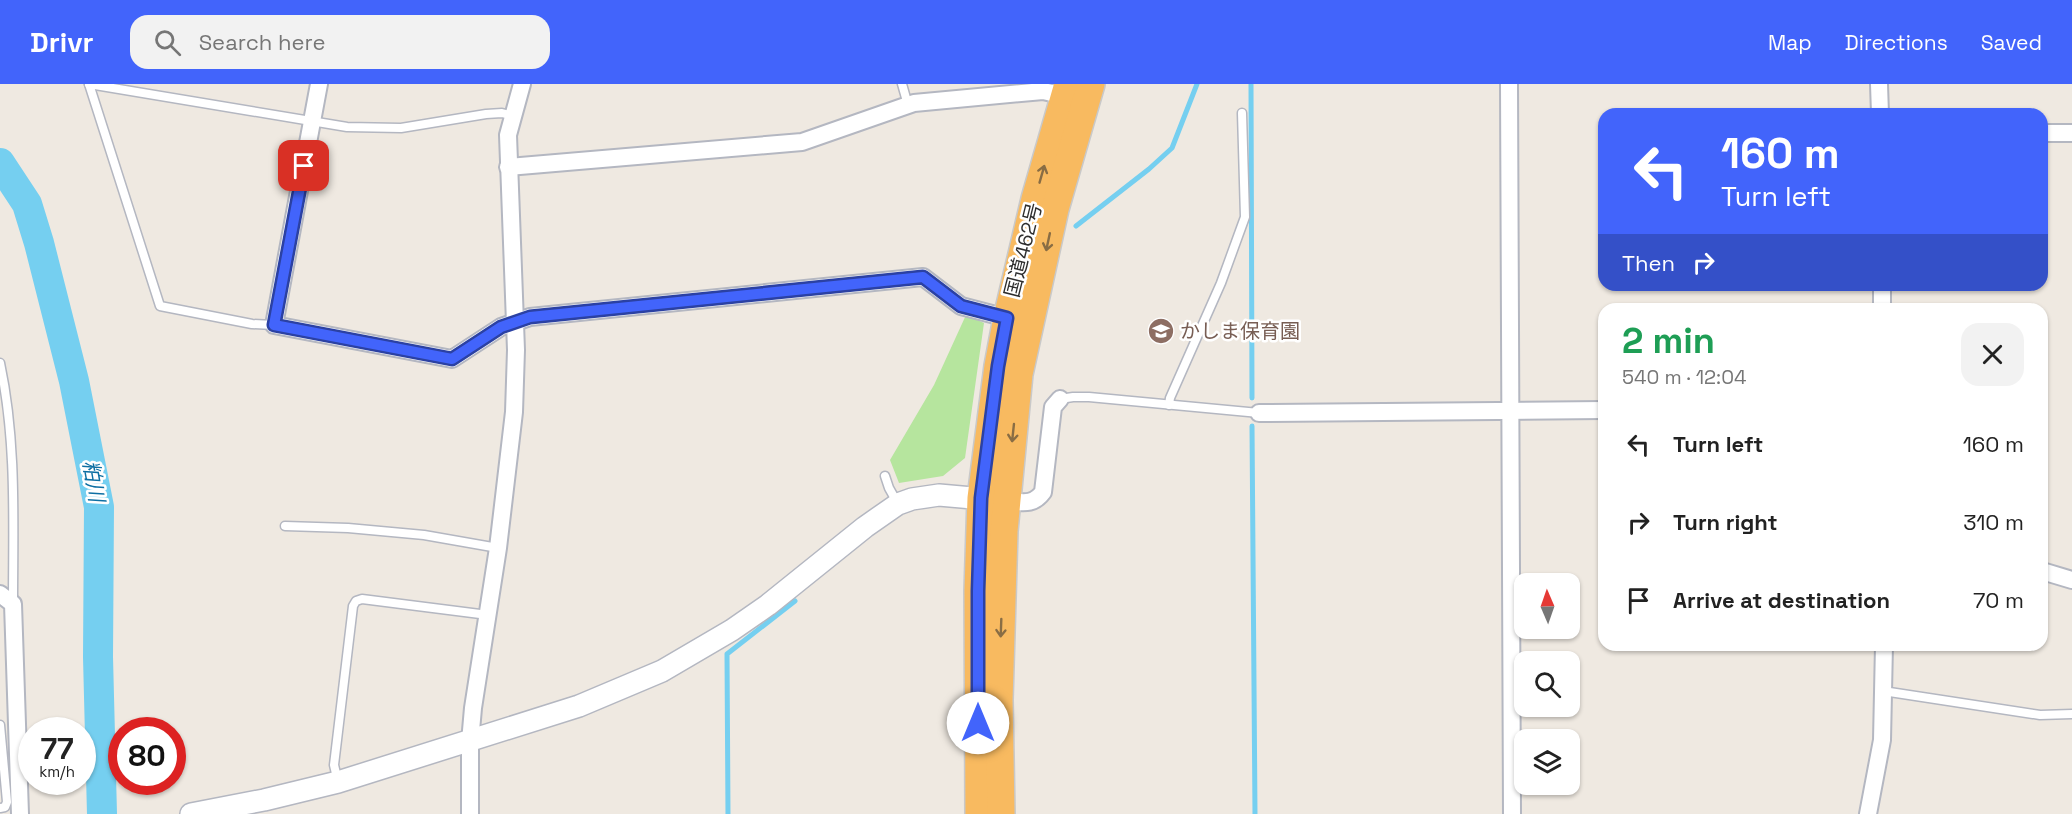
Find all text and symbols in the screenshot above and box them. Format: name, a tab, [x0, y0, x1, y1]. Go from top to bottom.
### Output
search box	[130, 15, 550, 69]
text: Drivr	[30, 24, 94, 60]
icon: search	[151, 26, 184, 59]
text: Search here	[199, 28, 325, 56]
text: Map	[1768, 29, 1812, 56]
text: Directions	[1845, 29, 1948, 56]
text: Saved	[1981, 29, 2042, 56]
text: 160 m	[1721, 127, 1840, 180]
icon: left	[1622, 132, 1700, 210]
pin	[278, 140, 329, 191]
icon: arrive	[287, 149, 320, 182]
one-way arrow	[1037, 165, 1048, 184]
text: Turn left	[1721, 179, 1831, 214]
street label: 国道462号	[999, 200, 1047, 300]
one-way arrow	[1041, 232, 1053, 251]
icon: right	[1687, 246, 1720, 279]
text: Then	[1622, 249, 1675, 277]
school or university icon: かしま保育園	[1146, 316, 1176, 346]
place label: かしま保育園	[1180, 318, 1300, 344]
text: 2 min	[1622, 318, 1715, 364]
button: close	[1961, 323, 2024, 386]
text: 540 m · 12:04	[1622, 364, 1746, 390]
one-way arrow	[1007, 423, 1018, 443]
icon: left	[1622, 428, 1655, 461]
text: Turn left	[1673, 430, 1763, 458]
text: 160 m	[1963, 430, 2024, 458]
water label: 粕川	[77, 458, 111, 506]
icon: right	[1622, 506, 1655, 539]
text: Turn right	[1673, 508, 1778, 536]
text: 310 m	[1963, 508, 2024, 536]
north arrow	[1514, 573, 1580, 639]
map controls	[1514, 573, 1580, 795]
icon: arrive	[1622, 584, 1655, 617]
text: Arrive at destination	[1673, 586, 1890, 614]
text: 70 m	[1973, 586, 2024, 614]
one-way arrow	[996, 617, 1007, 637]
button: search	[1514, 651, 1580, 717]
position arrow	[946, 691, 1010, 755]
speed limit sign: 80	[108, 717, 186, 795]
text: 77	[40, 729, 74, 768]
button: layers	[1514, 729, 1580, 795]
text: km/h	[39, 762, 75, 781]

